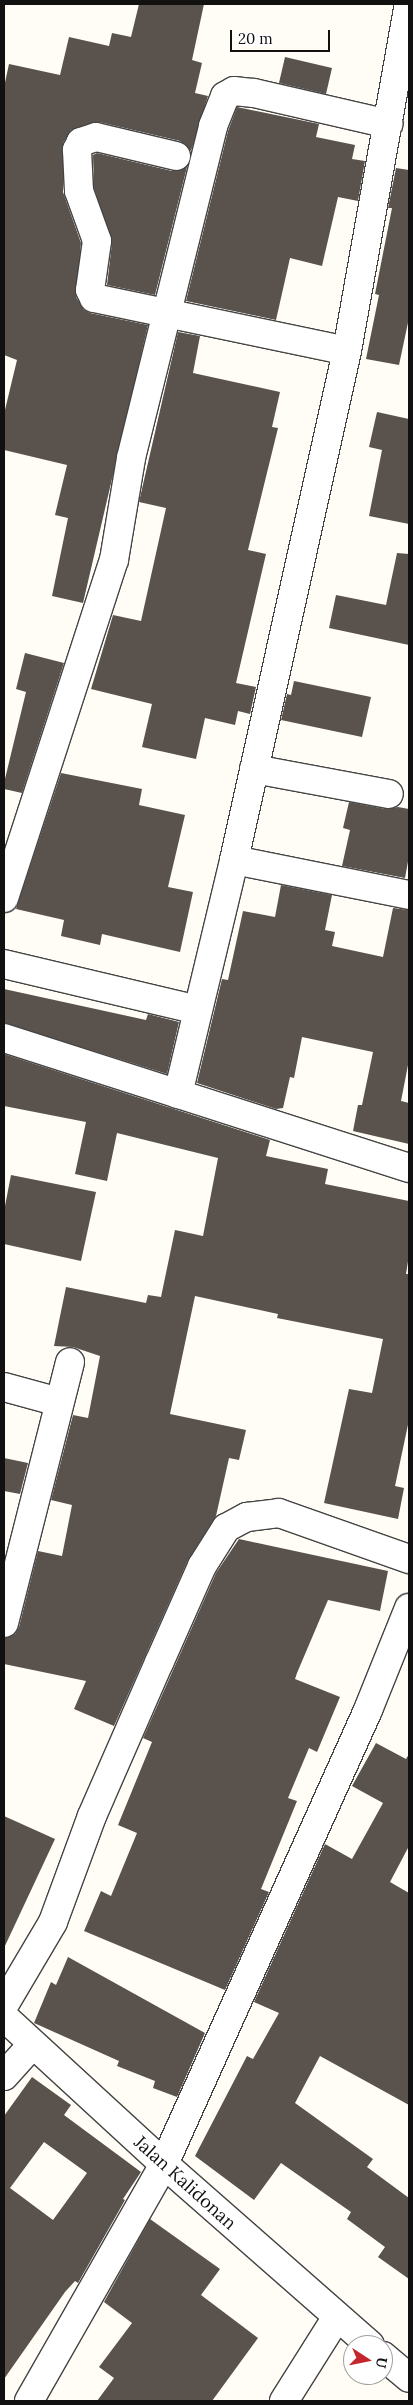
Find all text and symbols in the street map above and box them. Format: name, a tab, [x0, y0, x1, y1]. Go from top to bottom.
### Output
scale bar	[233, 20, 333, 52]
text: 20 m	[238, 29, 273, 48]
street label: Jalan Kalidonan	[130, 2132, 240, 2234]
north arrow	[343, 2335, 393, 2385]
text: U	[372, 2356, 392, 2370]

